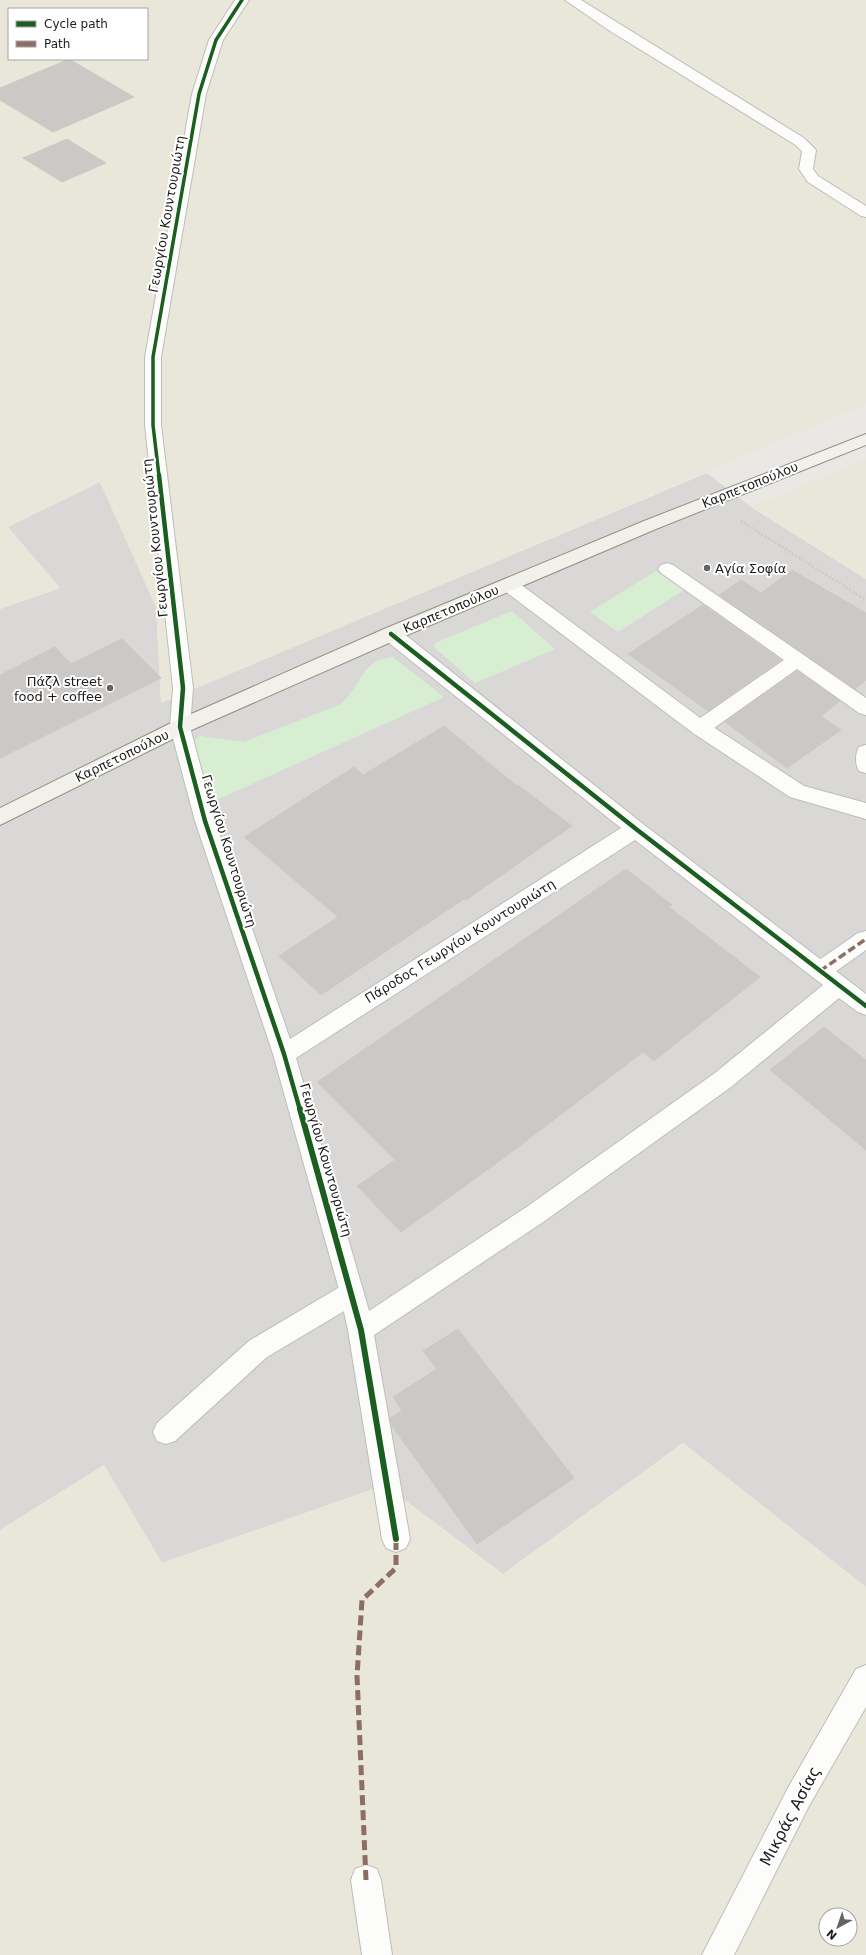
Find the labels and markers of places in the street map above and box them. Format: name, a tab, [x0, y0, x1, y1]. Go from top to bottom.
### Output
place label: Αγία Σοφία	[715, 561, 786, 576]
marker: Αγία Σοφία	[702, 563, 712, 573]
place label: Πάζλ street food + coffee	[14, 674, 102, 704]
marker: Πάζλ street food + coffee	[105, 683, 115, 693]

